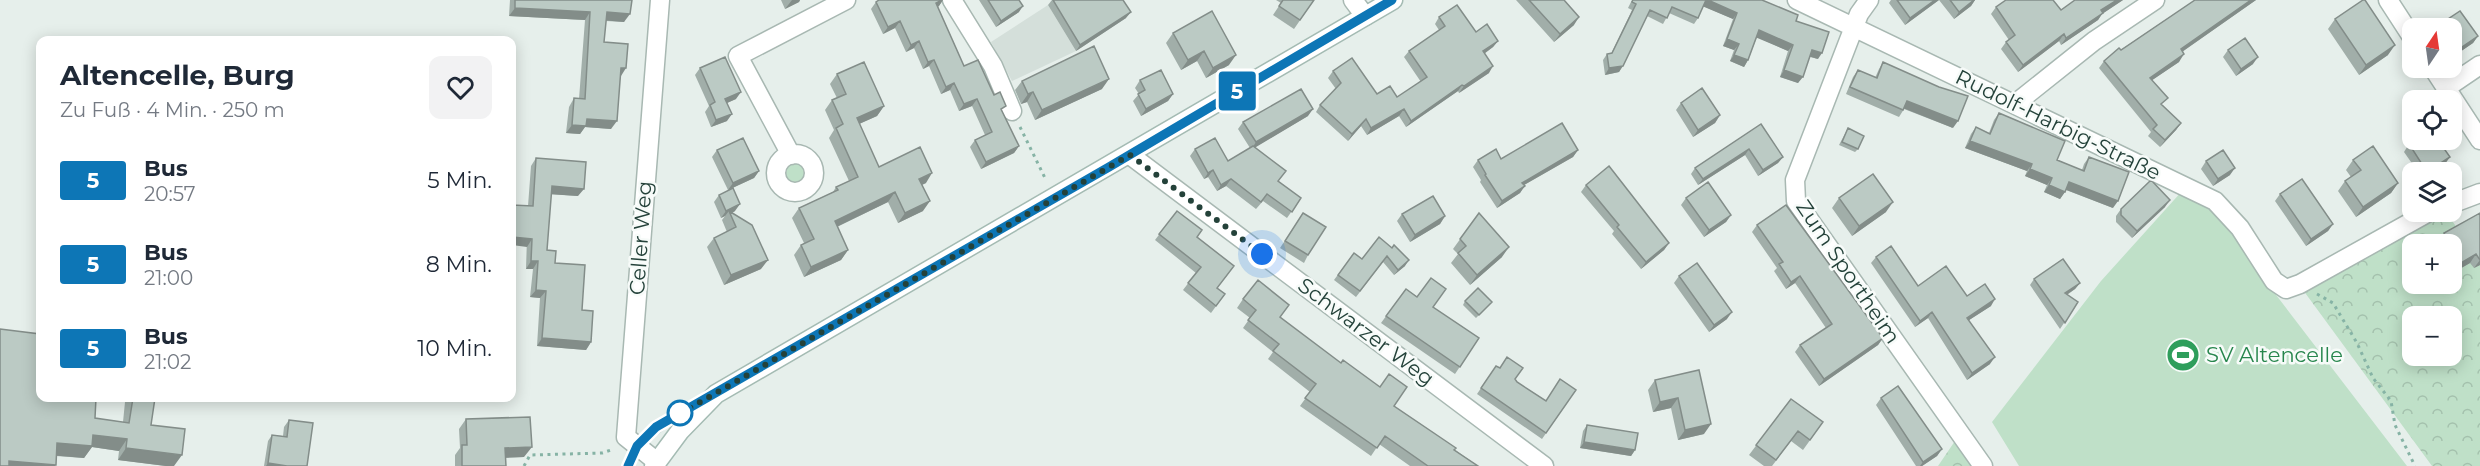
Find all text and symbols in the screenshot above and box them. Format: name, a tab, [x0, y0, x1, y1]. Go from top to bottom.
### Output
north arrow	[2402, 18, 2462, 78]
map controls	[2402, 18, 2462, 366]
button: heart	[429, 56, 492, 119]
text: Altencelle, Burg	[60, 58, 295, 92]
street label: Rudolf-Harbig-Straße	[1952, 64, 2165, 185]
line badge: 5	[1218, 72, 1256, 110]
text: 5	[1231, 79, 1243, 104]
button: locate	[2402, 90, 2462, 150]
text: Zu Fuß · 4 Min. · 250 m	[60, 98, 285, 122]
text: Bus	[144, 155, 188, 182]
button: layers	[2402, 162, 2462, 222]
text: 5 Min.	[427, 167, 492, 194]
text: 5	[87, 168, 99, 193]
street label: Celler Weg	[624, 180, 657, 296]
text: 20:57	[144, 182, 196, 206]
street label: Zum Sportheim	[1791, 195, 1906, 348]
button: +	[2402, 234, 2462, 294]
text: Bus	[144, 239, 188, 266]
your location	[1247, 239, 1277, 269]
text: 8 Min.	[426, 251, 492, 278]
text: 5	[87, 252, 99, 277]
text: 21:00	[144, 266, 193, 290]
street label: Schwarzer Weg	[1293, 272, 1439, 391]
button: −	[2402, 306, 2462, 366]
text: Bus	[144, 323, 188, 350]
text: 10 Min.	[417, 335, 492, 362]
text: 5	[87, 336, 99, 361]
sports icon: SV Altencelle	[2165, 337, 2201, 373]
place label: SV Altencelle	[2206, 342, 2343, 367]
text: 21:02	[144, 350, 191, 374]
unlabelled marker	[667, 400, 693, 426]

